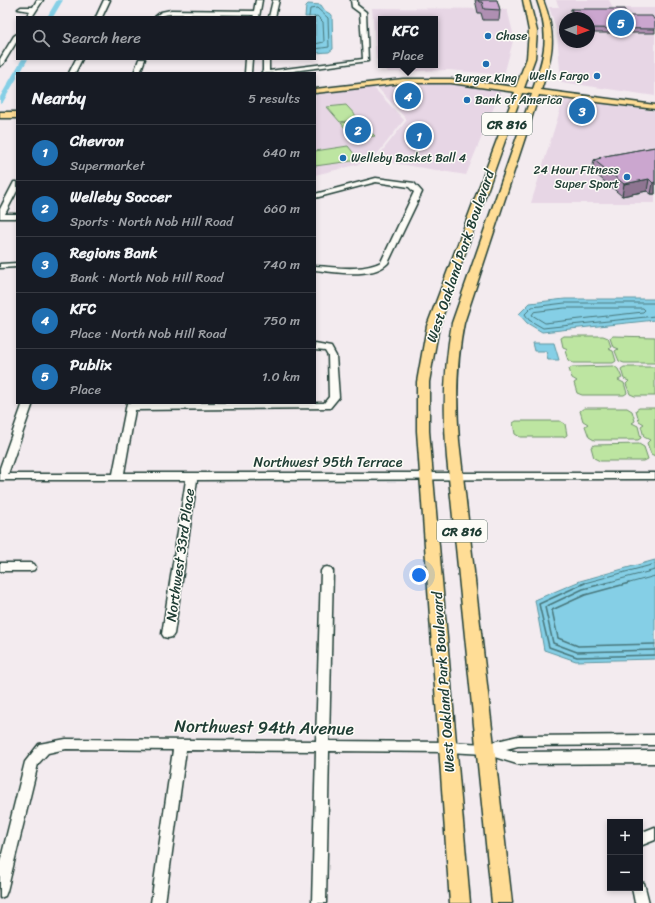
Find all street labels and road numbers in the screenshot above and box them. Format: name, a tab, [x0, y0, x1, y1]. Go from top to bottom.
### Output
road number: CR 816	[482, 113, 532, 135]
street label: West Oakland Park Boulevard	[419, 165, 502, 346]
street label: Northwest 95th Terrace	[254, 450, 403, 475]
street label: Northwest 33rd Place	[159, 487, 202, 623]
road number: CR 816	[437, 520, 487, 542]
street label: West Oakland Park Boulevard	[425, 589, 462, 773]
street label: Northwest 94th Avenue	[174, 710, 354, 744]

